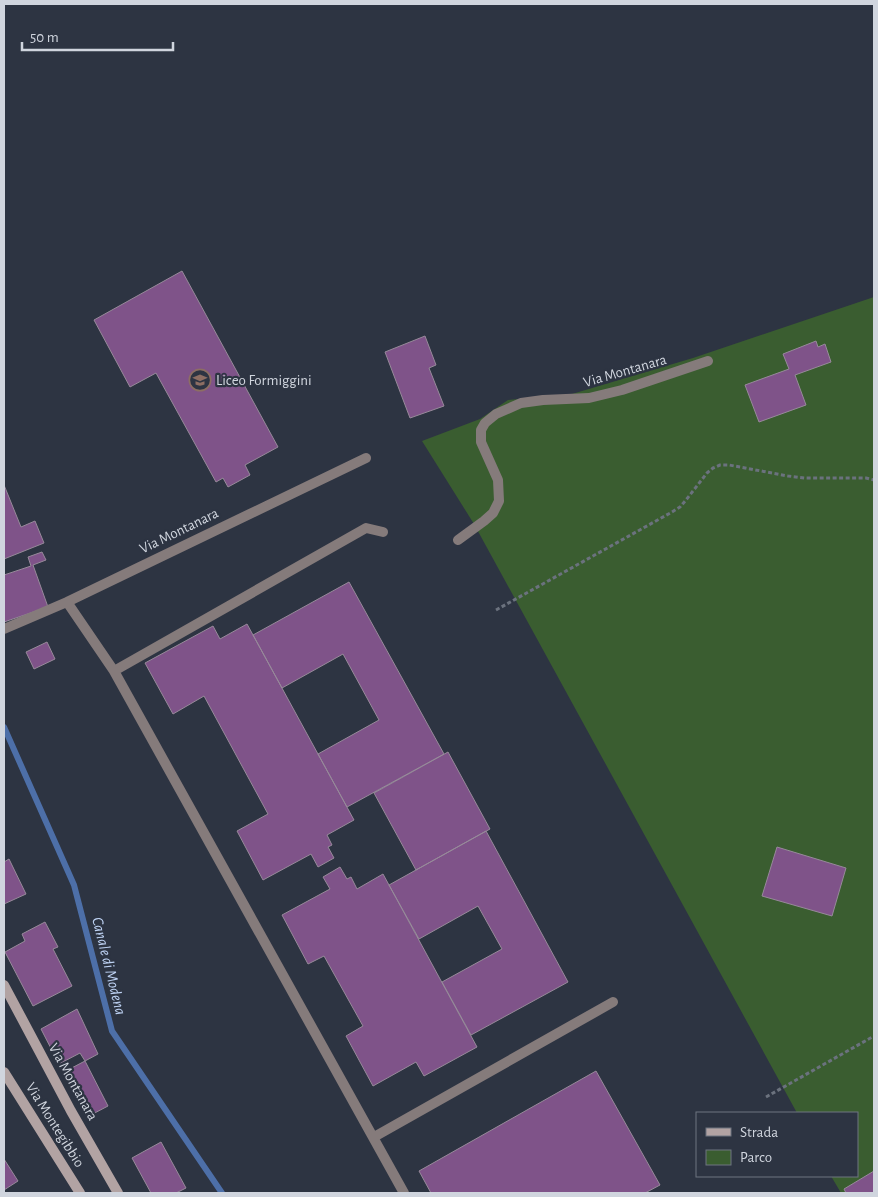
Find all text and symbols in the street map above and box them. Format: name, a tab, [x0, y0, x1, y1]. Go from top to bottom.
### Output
scale bar	[22, 20, 174, 52]
text: 50 m	[30, 30, 59, 45]
street label: Via Montanara	[582, 352, 668, 390]
school or university icon: Liceo Formiggini	[188, 368, 212, 392]
place label: Liceo Formiggini	[216, 373, 312, 388]
street label: Via Montanara	[137, 505, 221, 557]
water label: Canale di Modena	[89, 915, 129, 1017]
street label: Via Montanara	[46, 1041, 100, 1123]
street label: Via Montegibbio	[23, 1080, 87, 1170]
legend	[696, 1112, 858, 1177]
text: Strada	[740, 1125, 778, 1140]
text: Parco	[740, 1150, 772, 1165]

